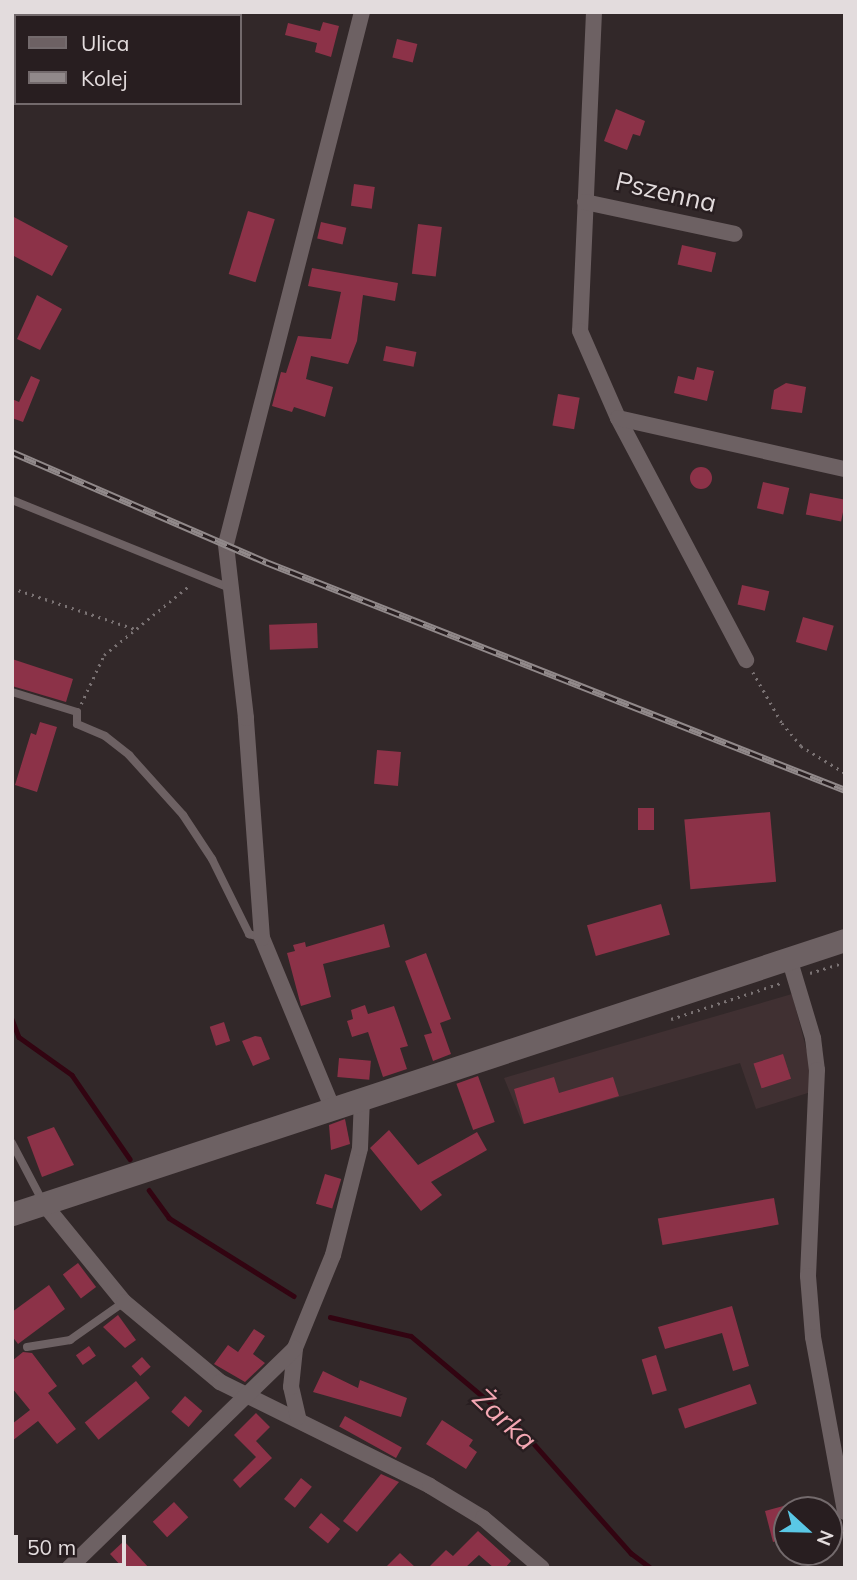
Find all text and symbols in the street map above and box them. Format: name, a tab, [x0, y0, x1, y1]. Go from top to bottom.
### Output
legend	[14, 14, 242, 105]
text: Ulica	[81, 30, 129, 56]
text: Kolej	[81, 65, 128, 91]
street label: Pszenna	[612, 165, 720, 219]
water label: Żarka	[466, 1381, 544, 1457]
north arrow	[773, 1496, 843, 1566]
scale bar	[18, 1520, 130, 1564]
text: N	[812, 1527, 839, 1549]
text: 50 m	[27, 1534, 76, 1560]

